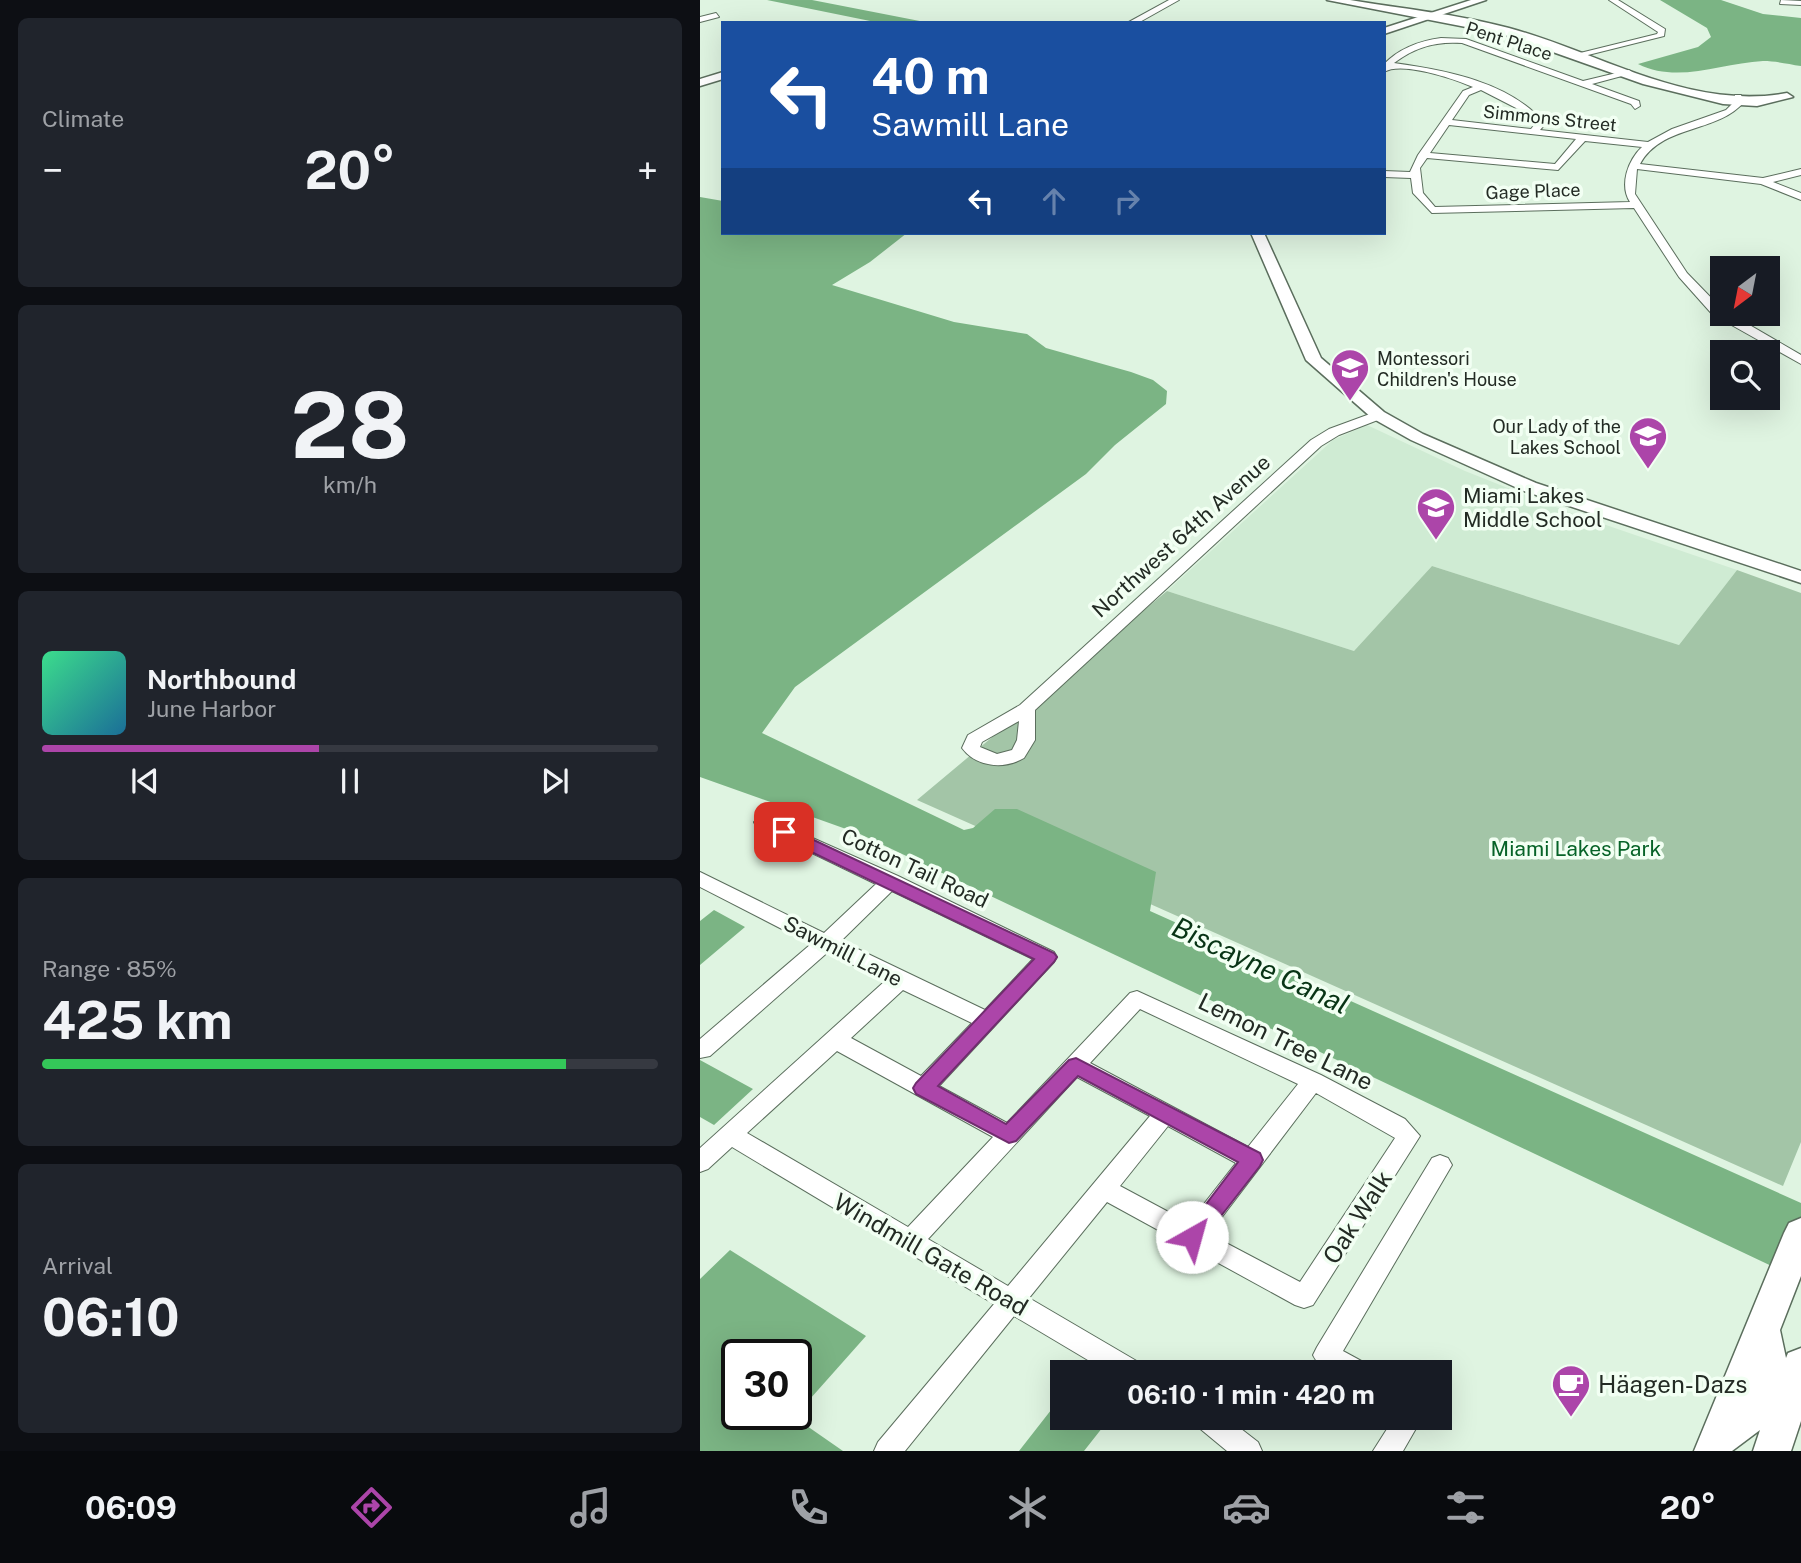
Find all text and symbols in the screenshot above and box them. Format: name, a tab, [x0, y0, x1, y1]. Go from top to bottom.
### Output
street label: Pent Place	[1463, 17, 1555, 65]
text: 40 m	[871, 47, 990, 105]
icon: left	[756, 49, 847, 140]
street label: Simmons Street	[1482, 101, 1618, 135]
text: Climate	[42, 105, 124, 132]
text: Sawmill Lane	[871, 106, 1069, 143]
text: 20°	[304, 140, 396, 201]
text: −	[42, 148, 63, 193]
text: +	[637, 148, 658, 193]
street label: Gage Place	[1485, 179, 1581, 203]
icon: left	[962, 182, 1000, 220]
icon: ahead	[1035, 182, 1073, 220]
icon: right	[1108, 182, 1146, 220]
north arrow	[1710, 256, 1780, 326]
map controls	[1710, 256, 1780, 410]
button: search	[1710, 340, 1780, 410]
school or university icon: Montessori Children's House	[1329, 347, 1371, 402]
place label: Montessori Children's House	[1377, 348, 1517, 390]
text: 28	[291, 372, 409, 478]
school or university icon: Our Lady of the Lakes School	[1627, 415, 1669, 470]
place label: Our Lady of the Lakes School	[1492, 416, 1621, 458]
street label: Northwest 64th Avenue	[1087, 449, 1275, 623]
text: km/h	[323, 471, 377, 498]
place label: Miami Lakes Middle School	[1463, 483, 1602, 532]
school or university icon: Miami Lakes Middle School	[1415, 486, 1457, 541]
text: Northbound	[147, 664, 296, 695]
text: June Harbor	[147, 695, 276, 722]
icon: previous	[126, 762, 164, 800]
icon: pause	[331, 762, 369, 800]
icon: next	[536, 762, 574, 800]
pin	[754, 802, 814, 862]
icon: arrive	[765, 813, 803, 851]
street label: Cotton Tail Road	[838, 823, 992, 913]
park label: Miami Lakes Park	[1491, 836, 1662, 861]
street label: Sawmill Lane	[779, 910, 907, 992]
water label: Biscayne Canal	[1167, 910, 1355, 1020]
text: Range · 85%	[42, 955, 177, 982]
street label: Lemon Tree Lane	[1194, 987, 1378, 1095]
text: 425 km	[42, 990, 233, 1051]
street label: Oak Walk	[1317, 1165, 1397, 1269]
street label: Windmill Gate Road	[829, 1187, 1033, 1321]
position arrow	[1155, 1200, 1229, 1274]
text: Arrival	[42, 1252, 113, 1279]
text: 06:10	[42, 1287, 179, 1348]
speed limit sign: 30	[721, 1339, 812, 1430]
cafe icon: Häagen-Dazs	[1550, 1363, 1592, 1418]
place label: Häagen-Dazs	[1598, 1370, 1747, 1398]
text: 06:10 · 1 min · 420 m	[1127, 1379, 1375, 1410]
icon: directions	[347, 1483, 396, 1532]
icon: music	[566, 1483, 615, 1532]
icon: phone	[784, 1483, 833, 1532]
icon: climate	[1003, 1483, 1052, 1532]
icon: car	[1222, 1483, 1271, 1532]
icon: filters	[1441, 1483, 1490, 1532]
text: 06:09	[85, 1489, 177, 1526]
text: 20°	[1660, 1489, 1716, 1526]

